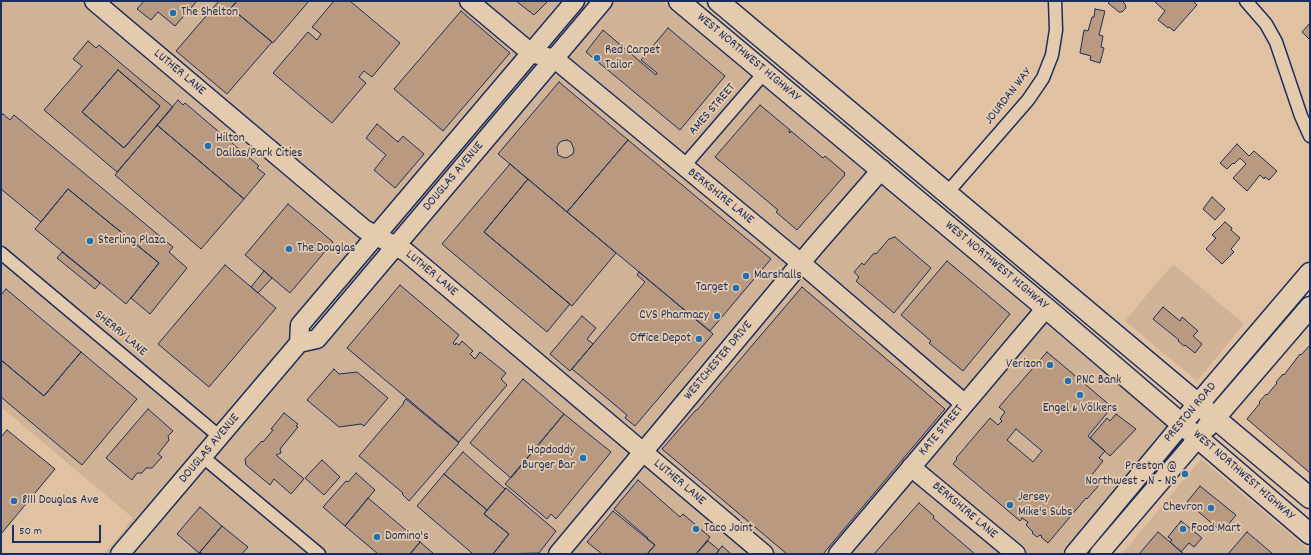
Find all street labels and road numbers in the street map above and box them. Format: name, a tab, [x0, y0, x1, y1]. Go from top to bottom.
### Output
street label: WEST NORTHWEST HIGHWAY	[693, 10, 803, 106]
street label: LUTHER LANE	[150, 47, 208, 99]
street label: JOURDAN WAY	[982, 66, 1036, 128]
street label: AMES STREET	[686, 81, 740, 139]
street label: DOUGLAS AVENUE	[420, 139, 488, 215]
street label: BERKSHIRE LANE	[684, 166, 756, 228]
street label: WEST NORTHWEST HIGHWAY	[941, 218, 1051, 314]
street label: LUTHER LANE	[402, 248, 460, 300]
street label: SHERRY LANE	[91, 308, 149, 360]
street label: WESTCHESTER DRIVE	[681, 318, 757, 404]
street label: PRESTON ROAD	[1161, 380, 1221, 446]
street label: KATE STREET	[916, 402, 968, 460]
street label: DOUGLAS AVENUE	[176, 411, 244, 487]
street label: WEST NORTHWEST HIGHWAY	[1189, 428, 1297, 524]
street label: LUTHER LANE	[650, 457, 708, 509]
street label: BERKSHIRE LANE	[928, 479, 1000, 543]

